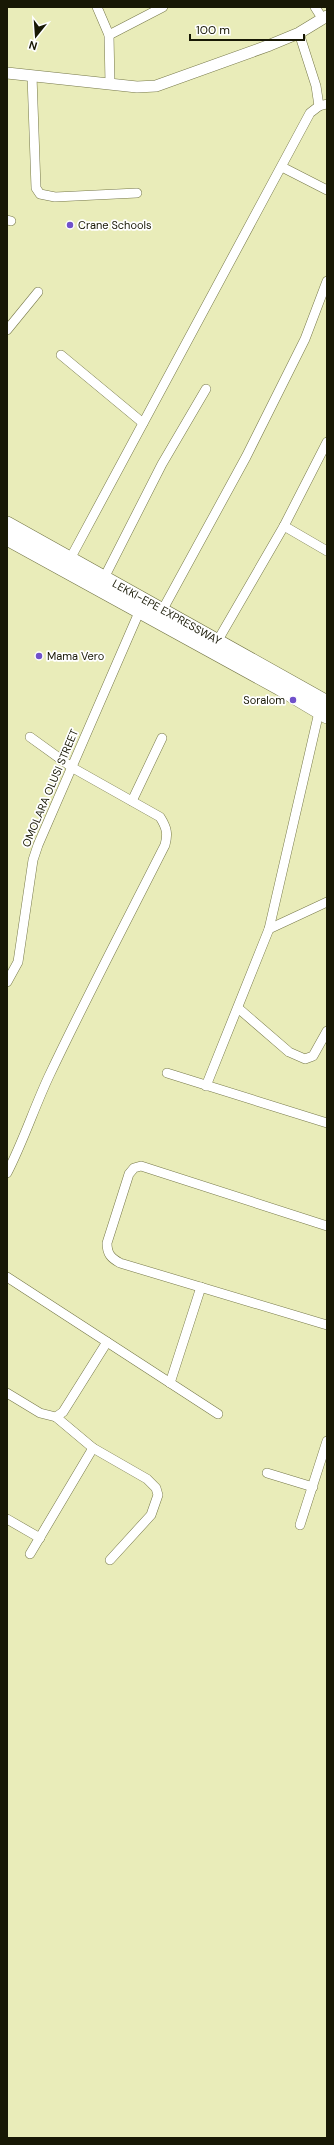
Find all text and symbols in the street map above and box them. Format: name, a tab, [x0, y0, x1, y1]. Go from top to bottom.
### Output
north arrow	[16, 16, 56, 56]
scale bar	[190, 16, 304, 42]
text: 100 m	[196, 22, 230, 38]
text: N	[27, 38, 39, 53]
place label: Crane Schools	[78, 218, 151, 232]
marker: Crane Schools	[65, 220, 75, 230]
street label: LEKKI-EPE EXPRESSWAY	[110, 576, 224, 648]
place label: Mama Vero	[47, 649, 104, 663]
marker: Mama Vero	[34, 651, 44, 661]
place label: Soralom	[243, 693, 285, 707]
marker: Soralom	[288, 695, 298, 705]
street label: OMOLARA OLUSI STREET	[19, 727, 81, 849]

